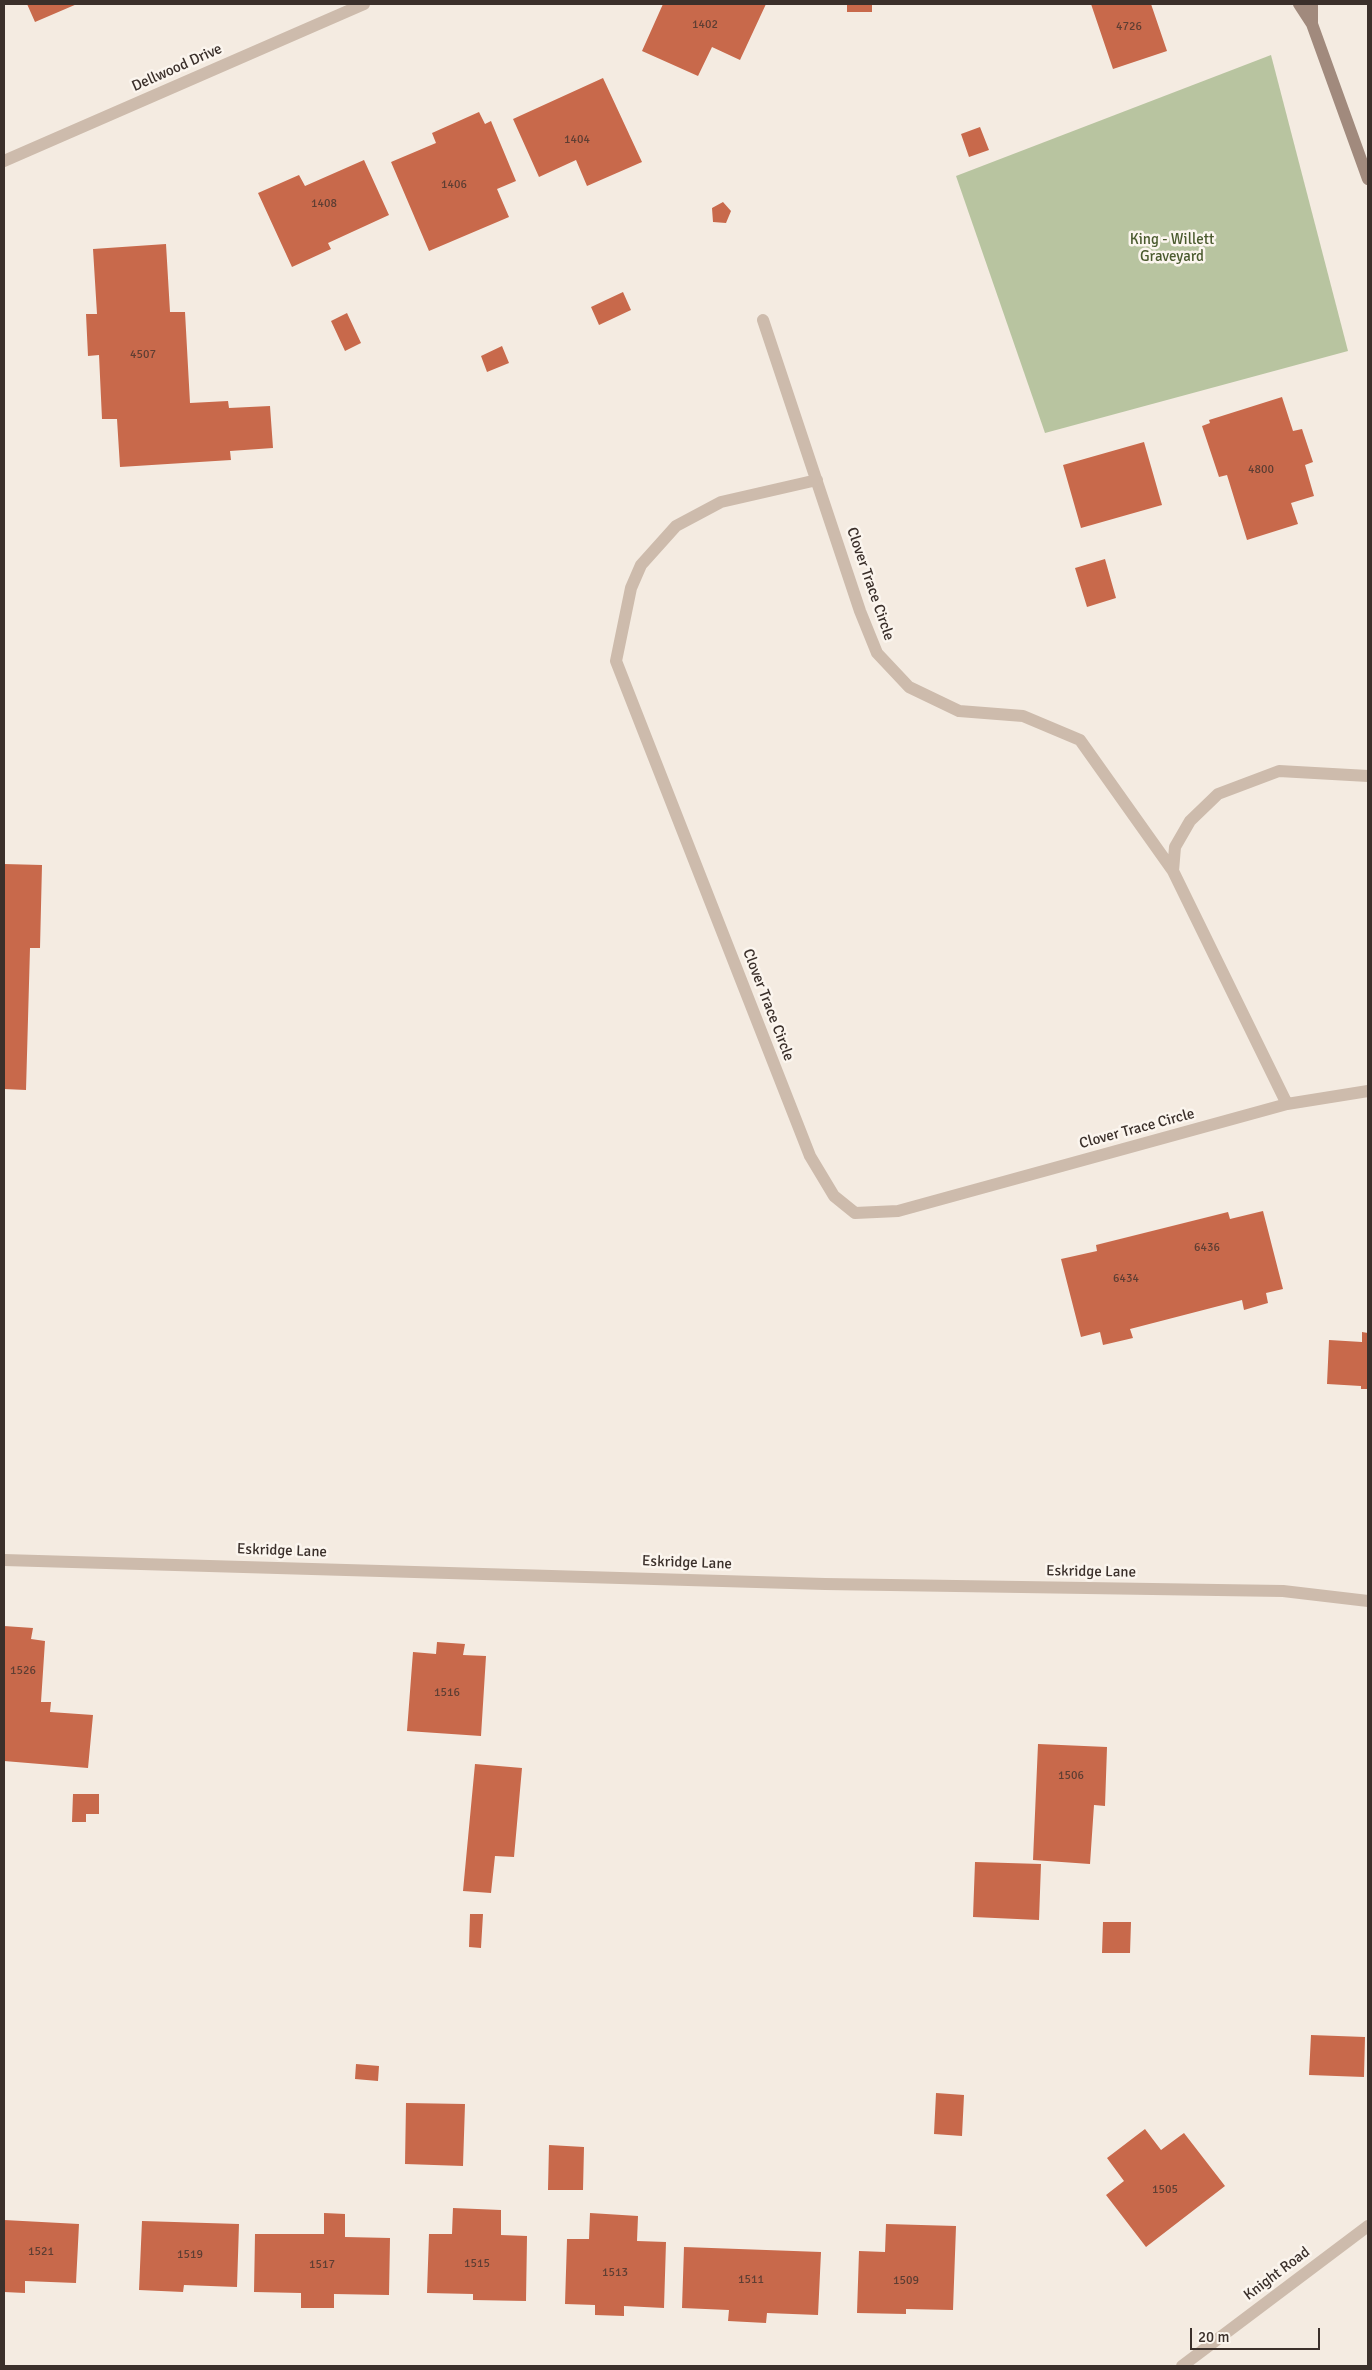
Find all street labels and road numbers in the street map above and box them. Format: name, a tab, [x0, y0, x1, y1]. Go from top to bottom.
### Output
street label: Dellwood Drive	[129, 40, 225, 96]
street label: Clover Trace Circle	[842, 525, 898, 643]
street label: Clover Trace Circle	[738, 946, 798, 1064]
street label: Clover Trace Circle	[1077, 1105, 1197, 1153]
street label: Eskridge Lane	[237, 1540, 327, 1562]
street label: Eskridge Lane	[642, 1552, 732, 1574]
street label: Eskridge Lane	[1046, 1562, 1136, 1582]
street label: Knight Road	[1240, 2243, 1314, 2305]

